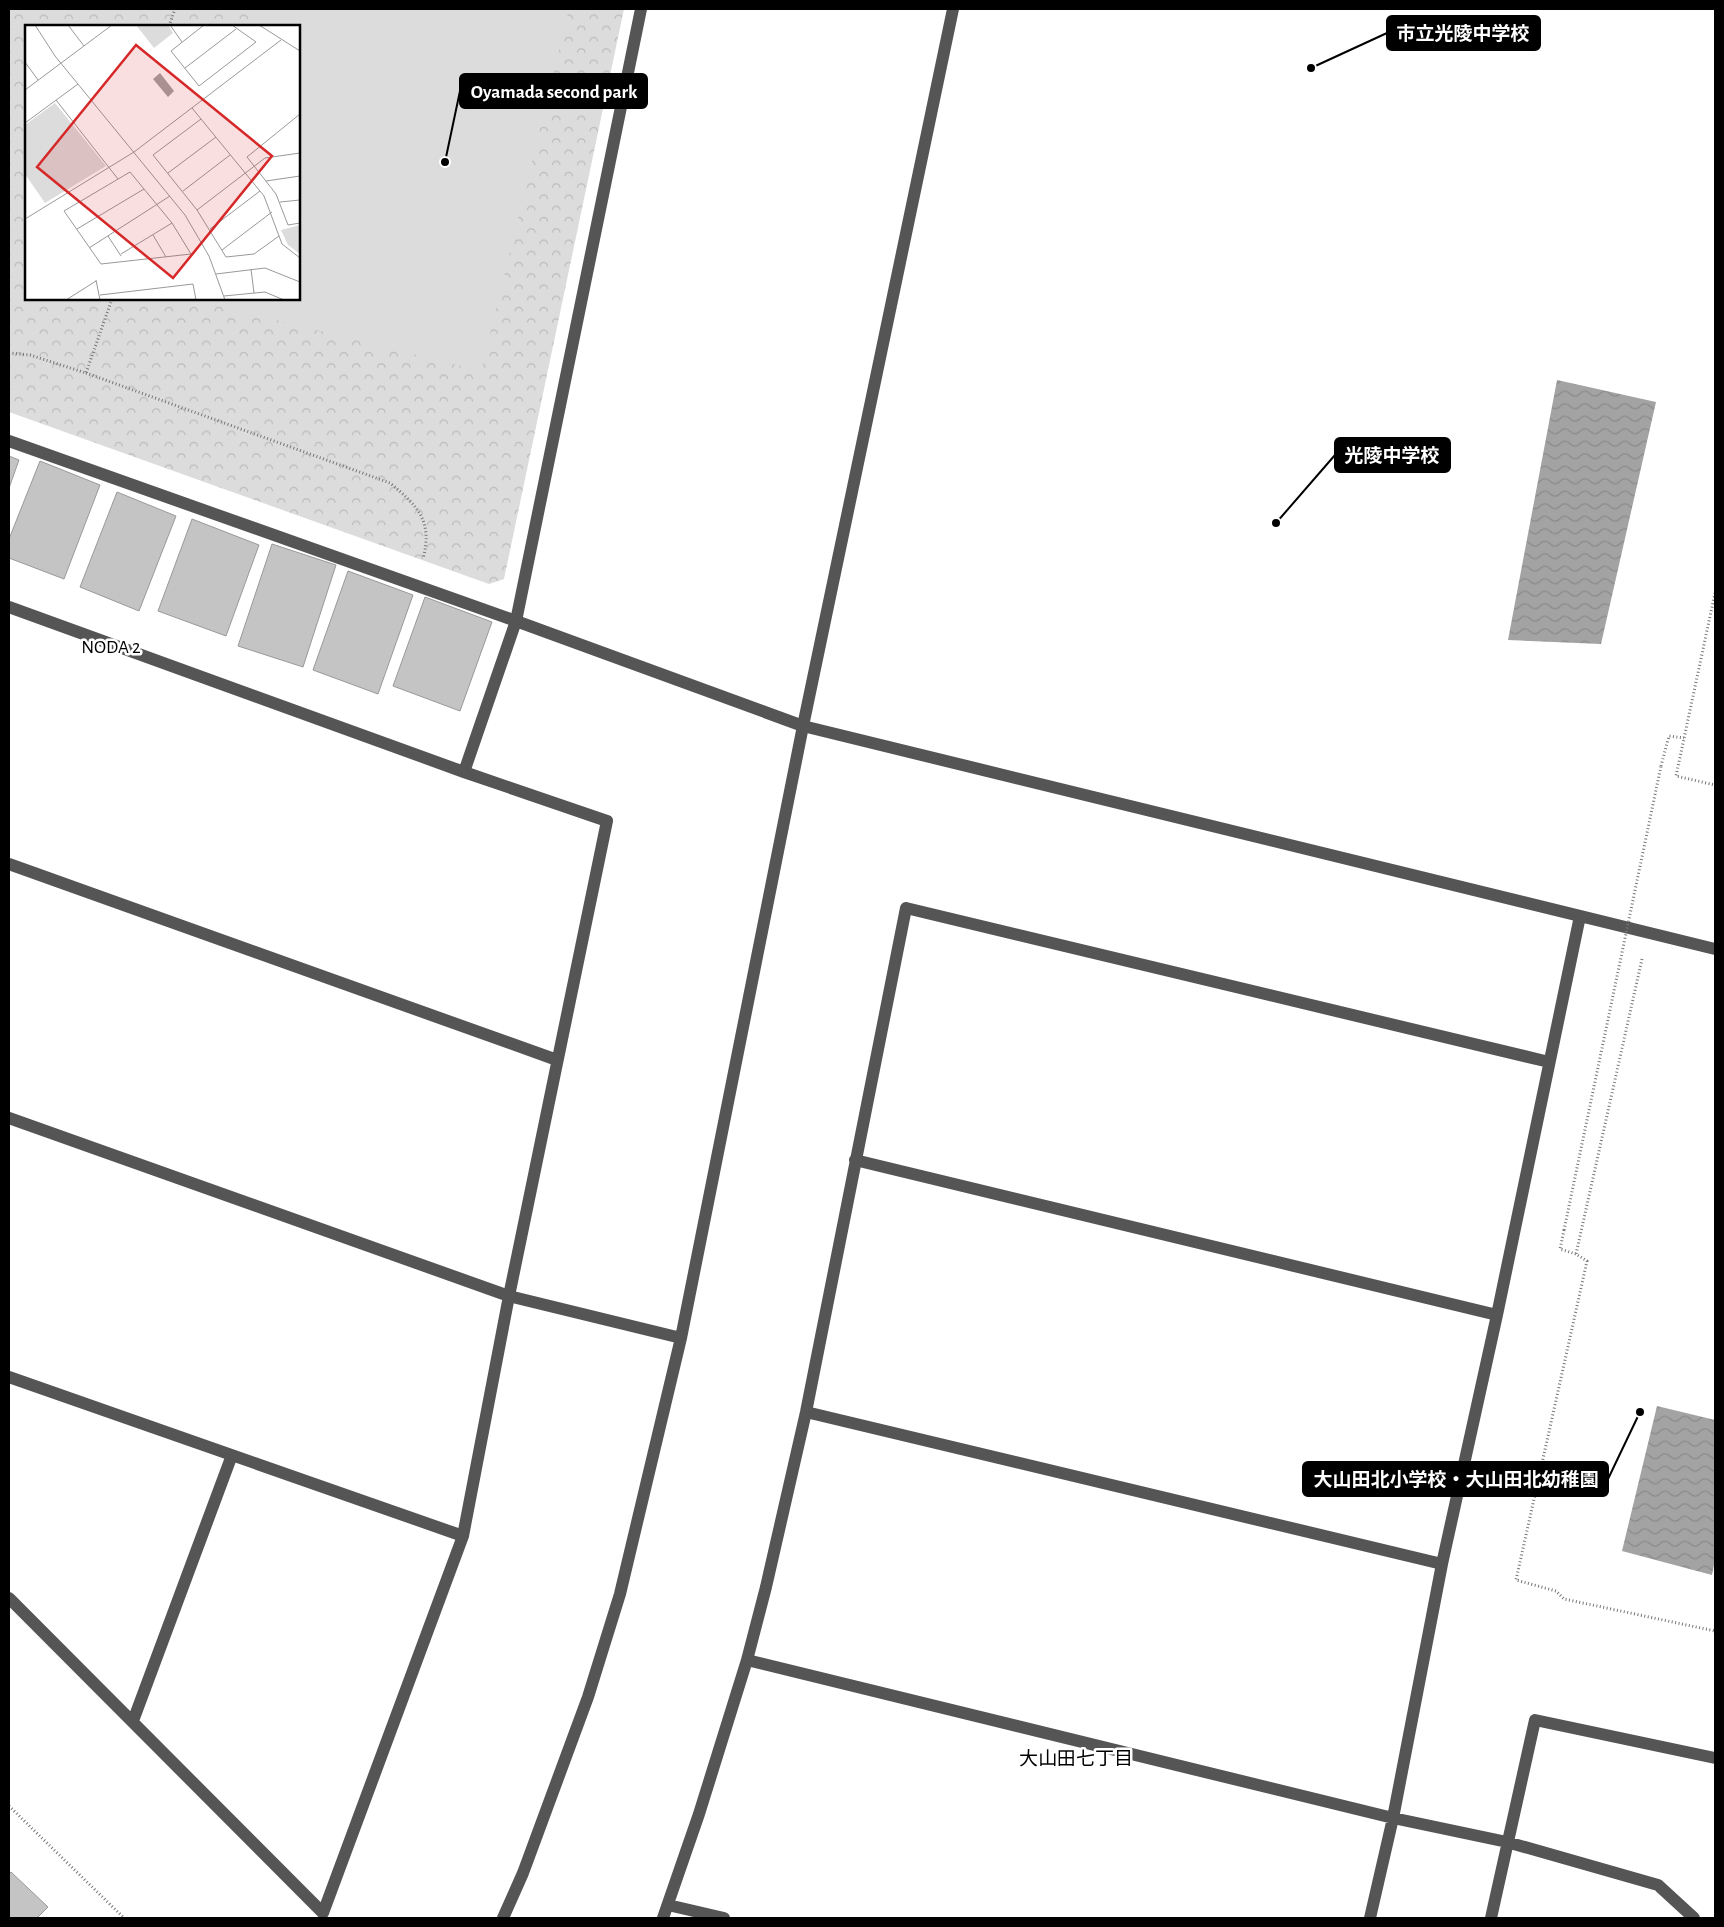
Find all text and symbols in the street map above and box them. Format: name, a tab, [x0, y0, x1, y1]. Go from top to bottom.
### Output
callout: 市立光陵中学校	[1387, 16, 1540, 50]
text: 市立光陵中学校	[1396, 23, 1530, 44]
inset map	[25, 25, 300, 300]
callout: Oyamada second park	[460, 74, 647, 108]
text: Oyamada second park	[471, 83, 638, 102]
callout: 光陵中学校	[1335, 438, 1450, 472]
text: 光陵中学校	[1344, 445, 1440, 466]
district label: NODA 2	[81, 638, 141, 657]
callout: 大山田北小学校・大山田北幼稚園	[1303, 1462, 1608, 1496]
text: 大山田北小学校・大山田北幼稚園	[1313, 1469, 1599, 1490]
district label: 大山田七丁目	[1019, 1749, 1133, 1769]

